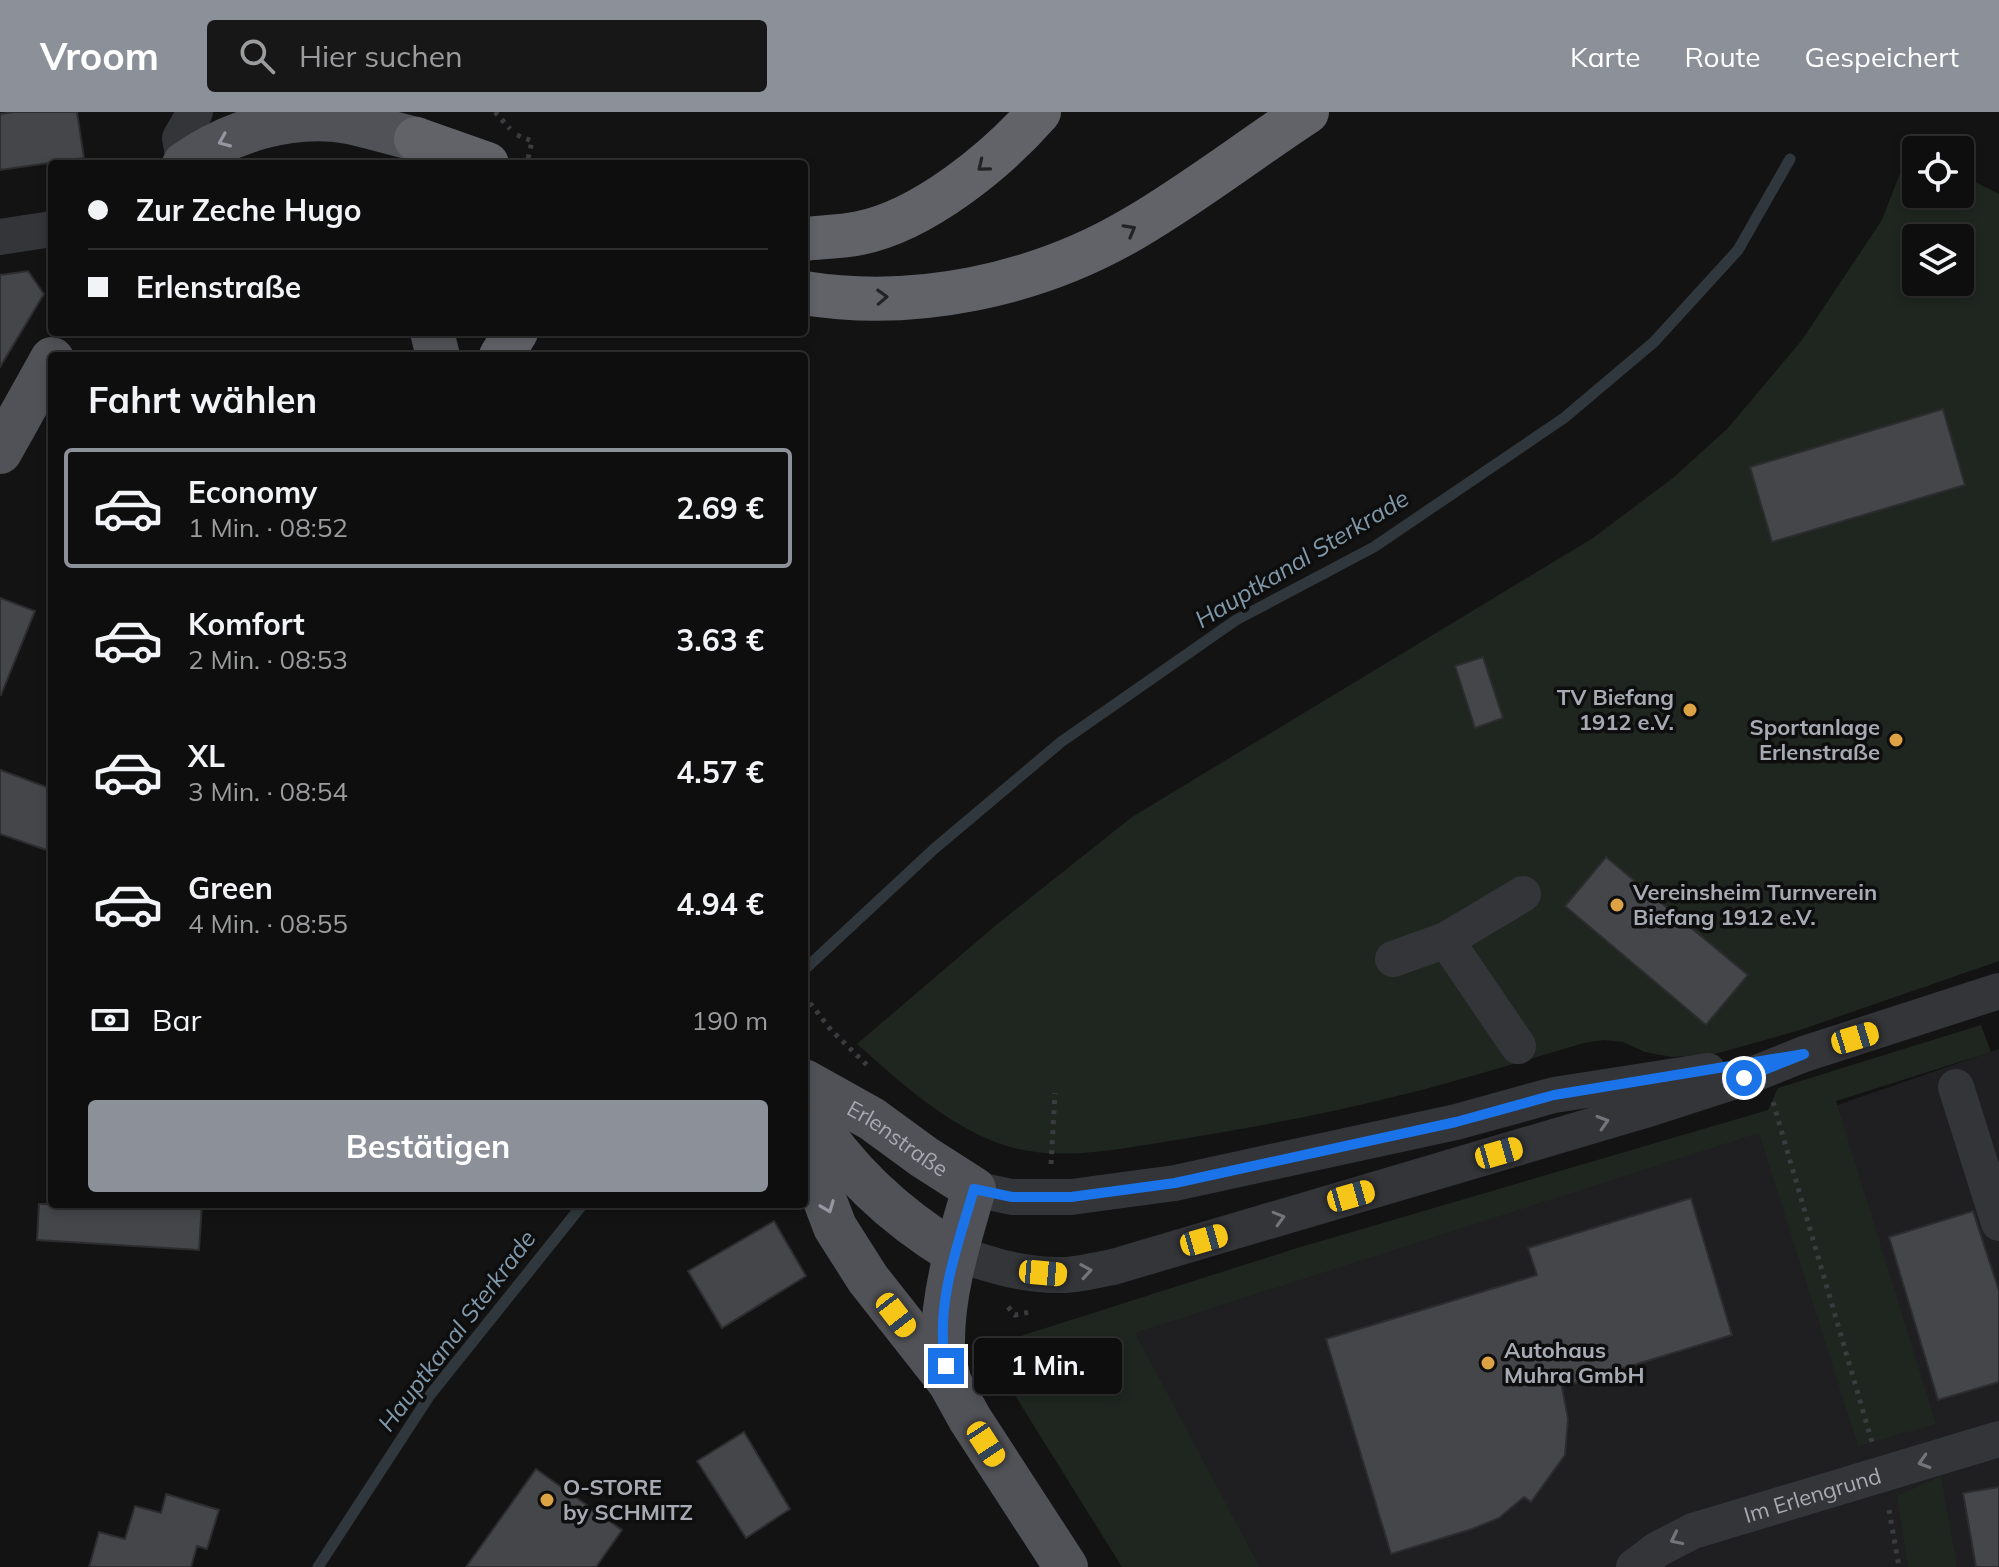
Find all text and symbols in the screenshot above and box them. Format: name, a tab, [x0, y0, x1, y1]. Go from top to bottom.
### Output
search box	[207, 20, 767, 92]
text: Vroom	[40, 32, 159, 80]
icon: search	[235, 34, 279, 78]
text: Hier suchen	[299, 37, 463, 75]
text: Karte	[1570, 39, 1640, 74]
text: Route	[1684, 39, 1761, 74]
text: Gespeichert	[1805, 39, 1959, 74]
one-way arrow	[218, 131, 232, 148]
map controls	[1902, 136, 1974, 296]
button: locate	[1902, 136, 1974, 208]
one-way arrow	[978, 156, 992, 171]
text: Zur Zeche Hugo	[136, 191, 361, 229]
one-way arrow	[1121, 224, 1136, 240]
button: layers	[1902, 224, 1974, 296]
text: Erlenstraße	[136, 268, 301, 306]
one-way arrow	[876, 289, 889, 306]
text: Fahrt wählen	[88, 377, 317, 422]
icon: car	[92, 472, 164, 544]
text: Economy	[188, 473, 317, 511]
water label: Hauptkanal Sterkrade	[1189, 482, 1414, 634]
text: 2.69 €	[676, 489, 764, 527]
text: 1 Min. · 08:52	[188, 511, 348, 544]
icon: car	[92, 604, 164, 676]
text: Komfort	[188, 605, 305, 643]
text: 3.63 €	[676, 621, 764, 659]
text: 2 Min. · 08:53	[188, 643, 348, 676]
place label: TV Biefang 1912 e.V.	[1557, 683, 1674, 736]
marker: TV Biefang 1912 e.V.	[1681, 701, 1699, 719]
place label: Sportanlage Erlenstraße	[1750, 713, 1880, 766]
marker: Sportanlage Erlenstraße	[1887, 731, 1905, 749]
icon: car	[92, 736, 164, 808]
text: XL	[188, 737, 225, 775]
text: 4.57 €	[676, 753, 764, 791]
text: 3 Min. · 08:54	[188, 775, 348, 808]
icon: car	[92, 868, 164, 940]
text: Green	[188, 869, 273, 907]
place label: Vereinsheim Turnverein Biefang 1912 e.V.	[1632, 878, 1877, 931]
text: 4.94 €	[676, 885, 764, 923]
marker: Vereinsheim Turnverein Biefang 1912 e.V.	[1608, 896, 1626, 914]
text: 4 Min. · 08:55	[188, 907, 348, 940]
icon: cash	[88, 998, 132, 1042]
text: Bar	[152, 1001, 201, 1039]
text: 190 m	[692, 1004, 768, 1037]
car	[1829, 1020, 1881, 1056]
route start	[1726, 1060, 1762, 1096]
street label: Erlenstraße	[842, 1094, 953, 1183]
button: Bestätigen	[88, 1100, 768, 1192]
one-way arrow	[1596, 1115, 1610, 1131]
car	[1473, 1135, 1525, 1171]
car	[1325, 1178, 1377, 1214]
one-way arrow	[818, 1199, 835, 1213]
one-way arrow	[1271, 1211, 1285, 1227]
car	[1178, 1222, 1230, 1258]
water label: Hauptkanal Sterkrade	[371, 1224, 542, 1437]
car	[1018, 1259, 1068, 1287]
one-way arrow	[1079, 1264, 1093, 1281]
car	[872, 1289, 920, 1341]
place label: Autohaus Muhra GmbH	[1504, 1336, 1644, 1389]
callout: 1 Min.	[974, 1338, 1122, 1394]
route end	[928, 1348, 964, 1384]
text: 1 Min.	[1011, 1349, 1085, 1382]
marker: Autohaus Muhra GmbH	[1479, 1354, 1497, 1372]
car	[963, 1417, 1009, 1471]
one-way arrow	[1918, 1453, 1932, 1469]
street label: Im Erlengrund	[1740, 1461, 1884, 1529]
place label: O-STORE by SCHMITZ	[563, 1473, 693, 1526]
marker: O-STORE by SCHMITZ	[538, 1491, 556, 1509]
one-way arrow	[1670, 1529, 1685, 1545]

